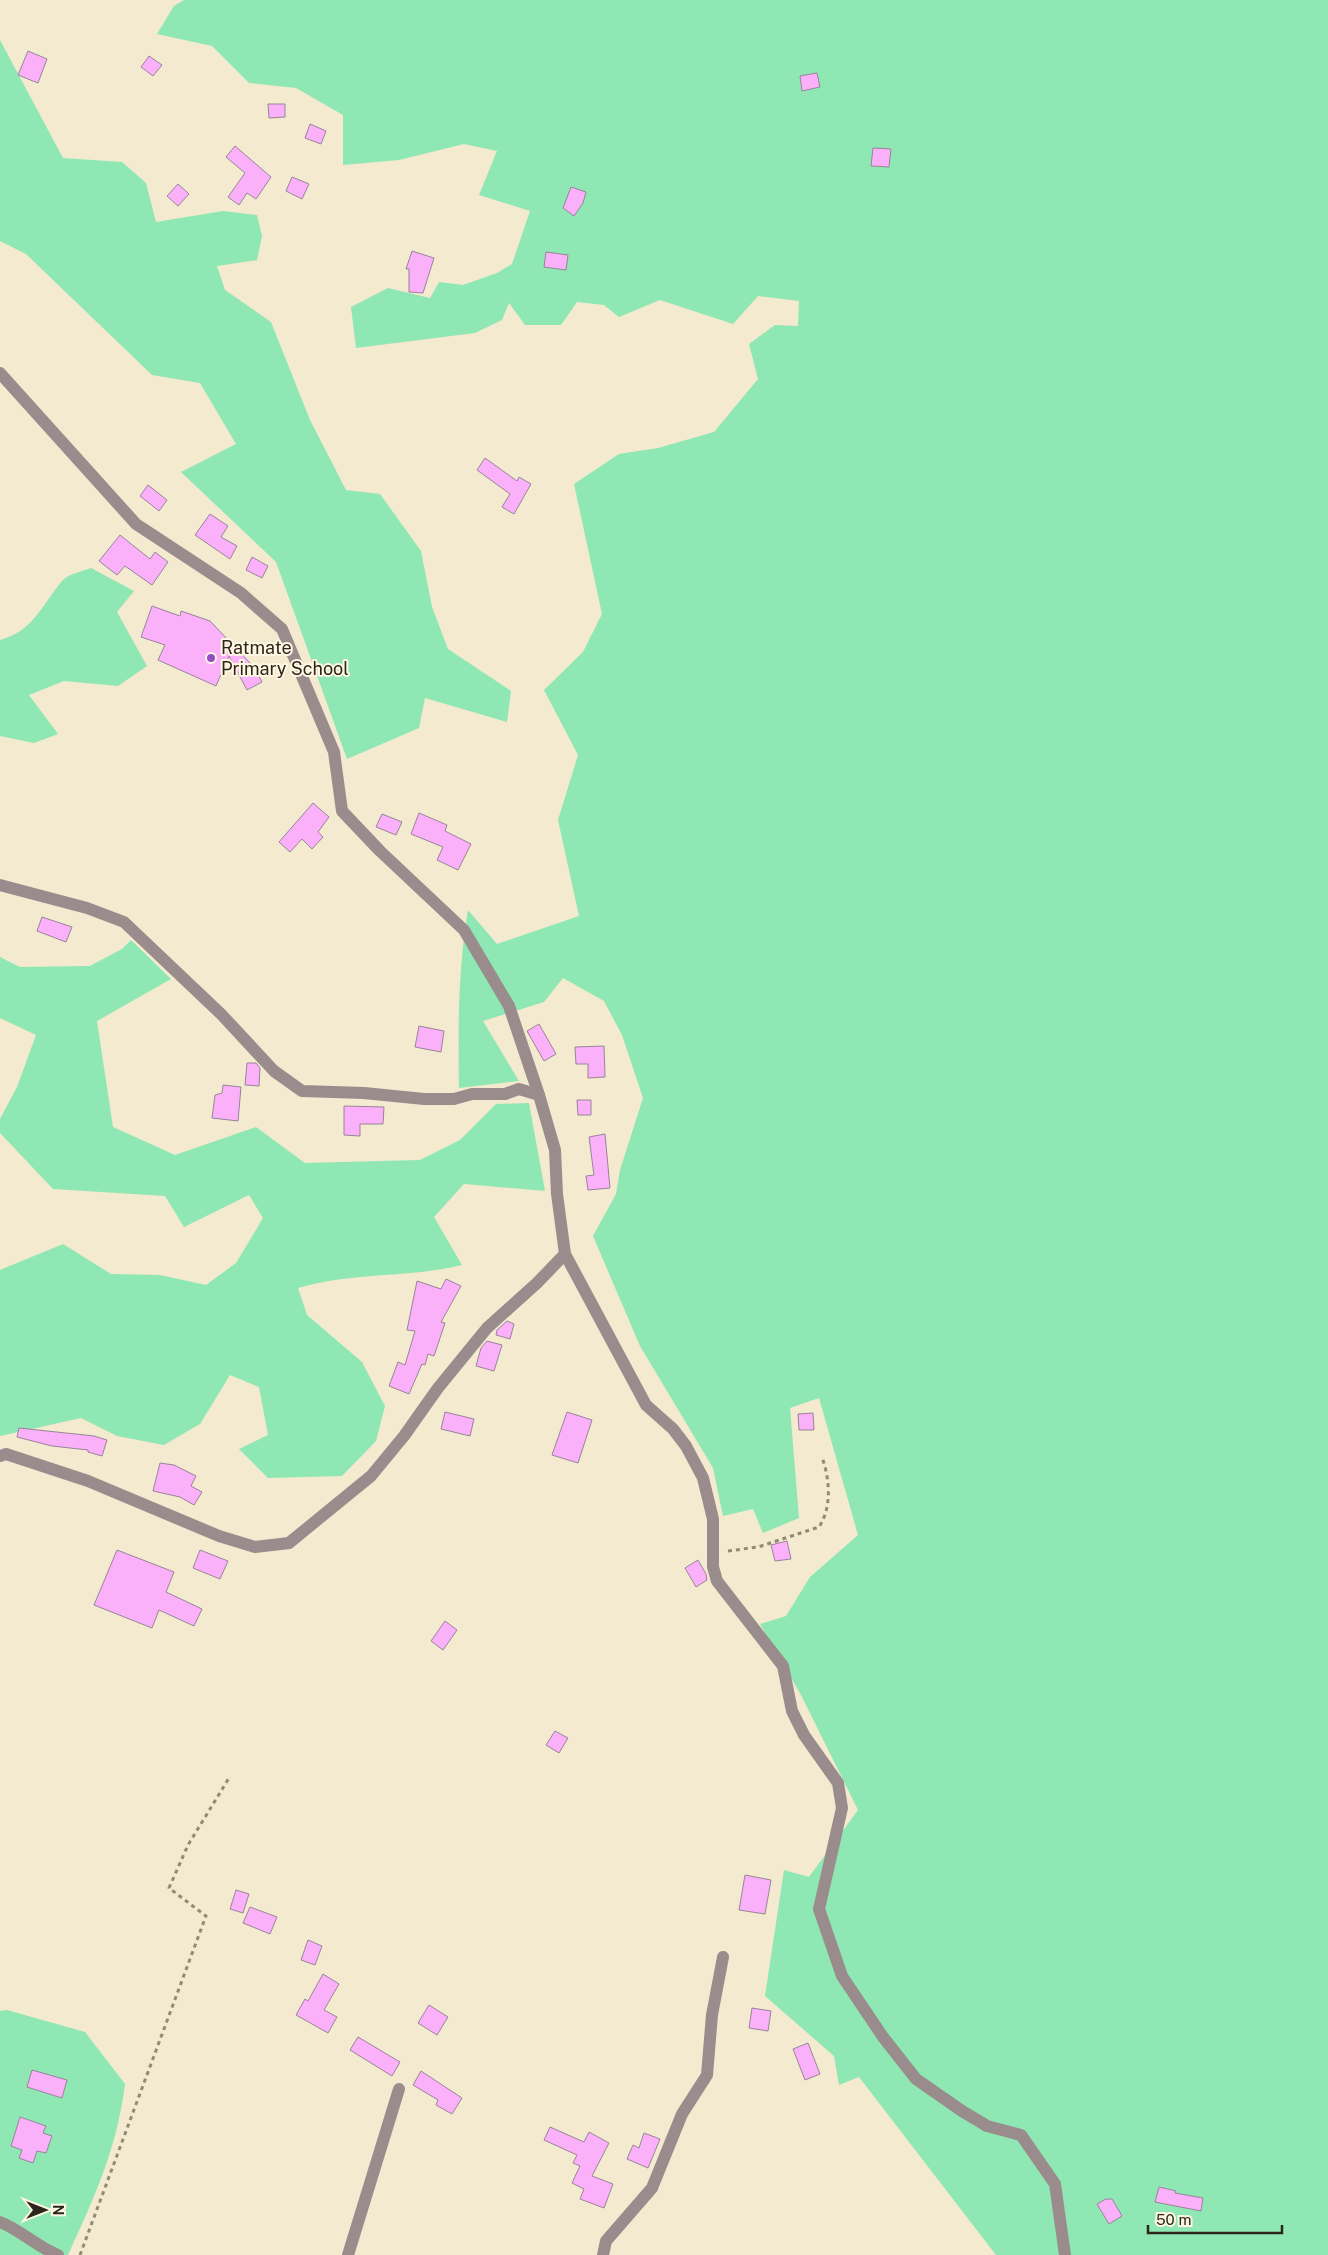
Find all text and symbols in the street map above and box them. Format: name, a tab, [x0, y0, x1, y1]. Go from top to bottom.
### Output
place label: Ratmate Primary School	[221, 637, 349, 679]
marker: Ratmate Primary School	[205, 652, 217, 664]
north arrow	[20, 2185, 70, 2235]
scale bar	[1148, 2202, 1282, 2234]
text: N	[50, 2205, 66, 2215]
text: 50 m	[1156, 2211, 1191, 2228]

